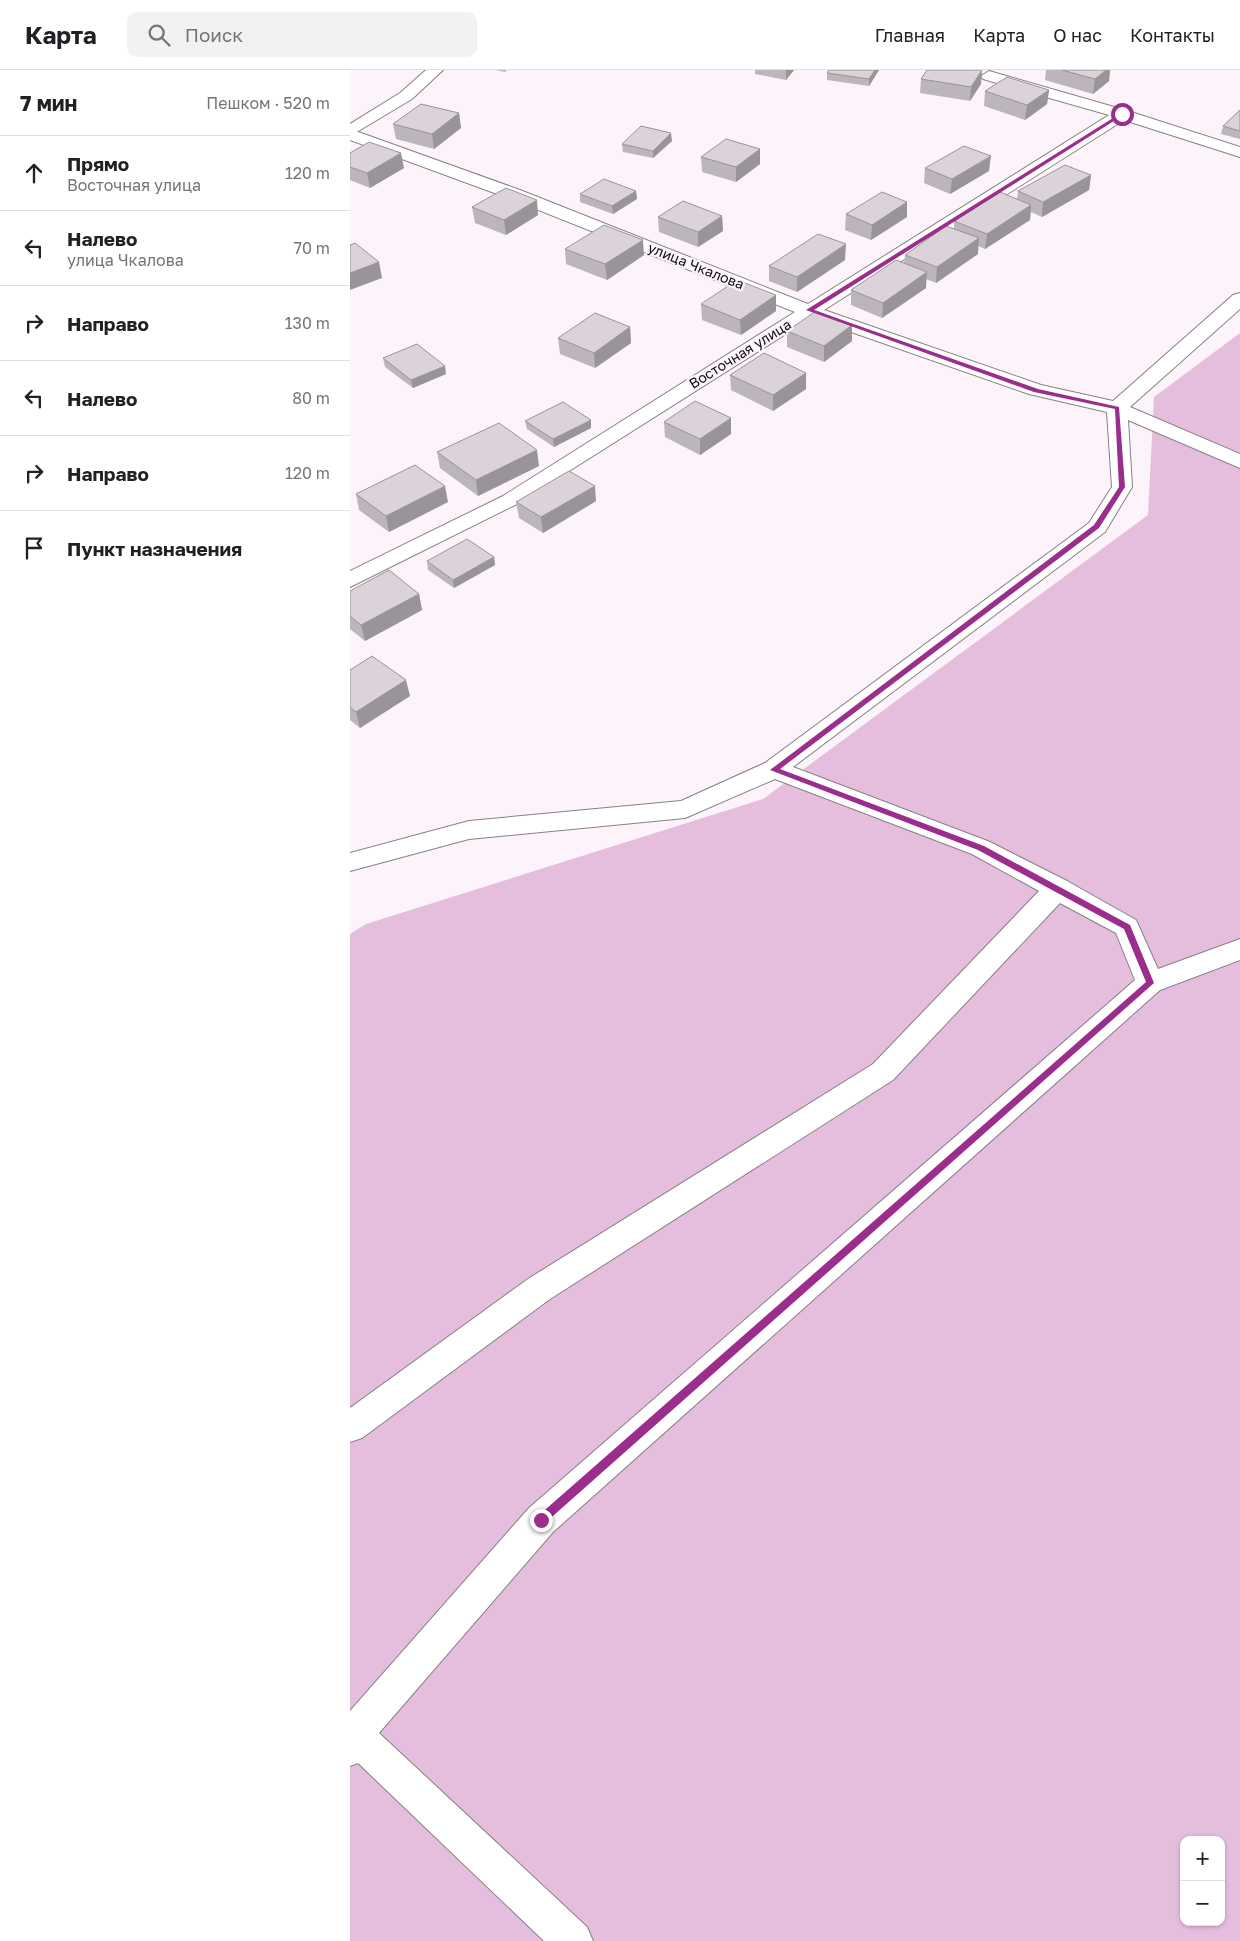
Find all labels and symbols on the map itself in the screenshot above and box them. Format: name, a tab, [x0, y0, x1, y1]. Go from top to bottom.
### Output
route start	[1111, 103, 1134, 126]
street label: улица Чкалова	[646, 239, 747, 293]
street label: Восточная улица	[686, 315, 794, 392]
route end	[530, 1509, 553, 1532]

